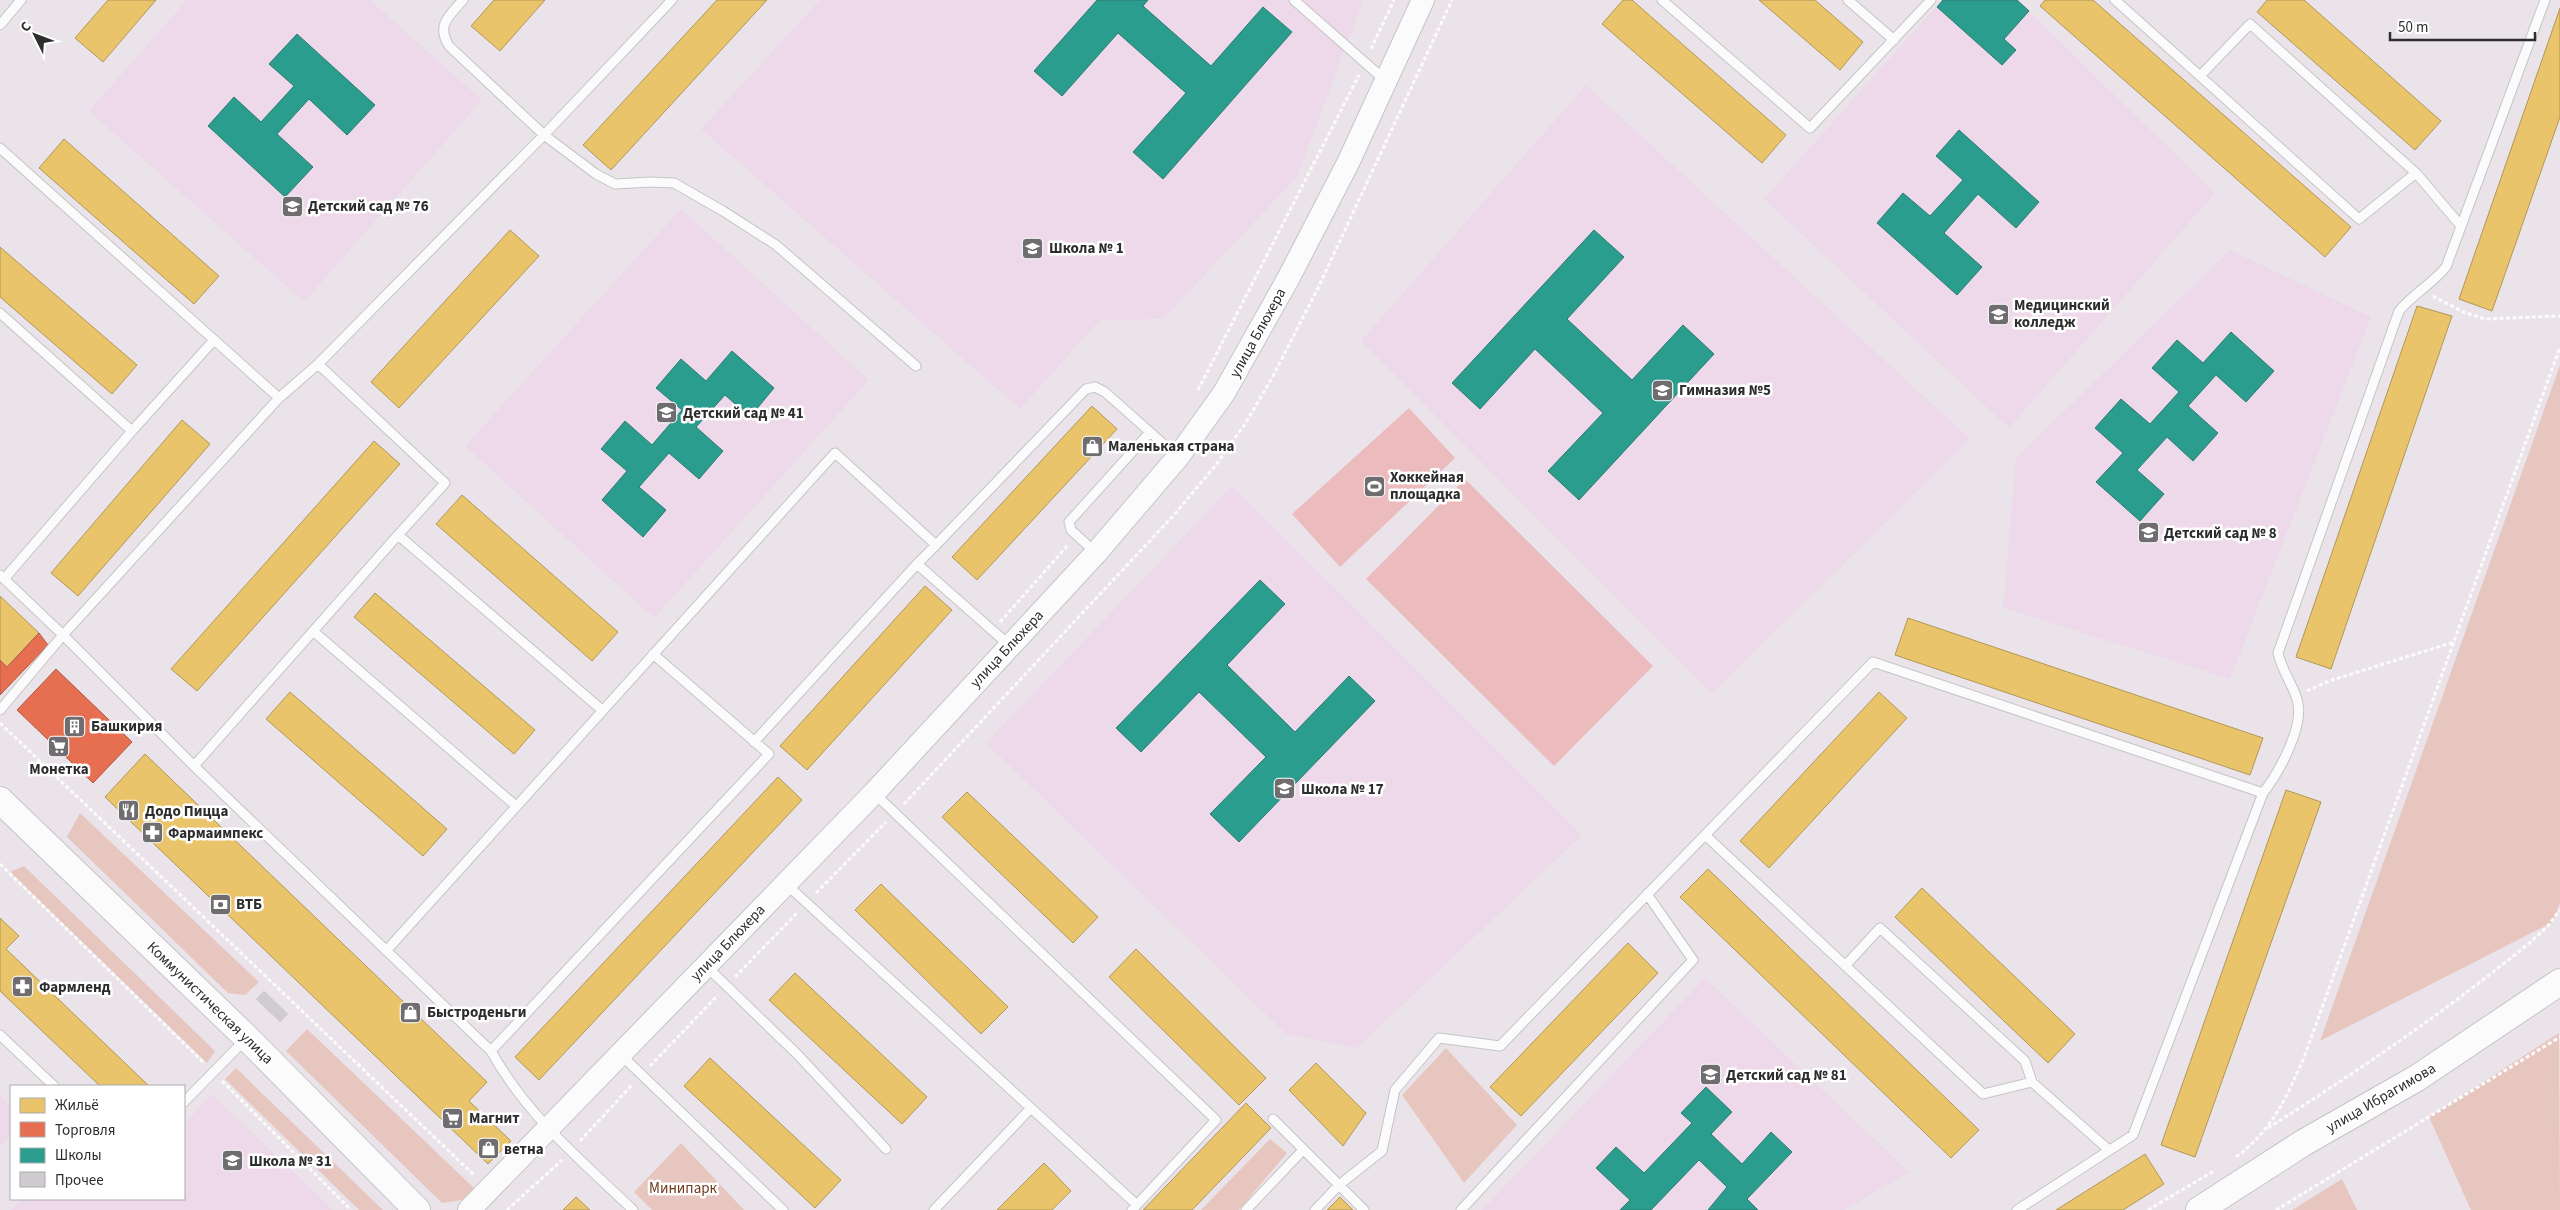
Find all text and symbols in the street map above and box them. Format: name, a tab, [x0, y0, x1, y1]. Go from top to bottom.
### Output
north arrow	[10, 10, 60, 60]
scale bar	[2390, 10, 2535, 42]
text: С	[16, 17, 36, 37]
text: 50 m	[2398, 17, 2428, 38]
school or university icon: Детский сад № 76	[280, 194, 304, 218]
place label: Детский сад № 76	[308, 196, 429, 217]
school or university icon: Школа № 1	[1021, 236, 1045, 260]
place label: Школа № 1	[1049, 238, 1124, 259]
street label: улица Блюхера	[1225, 284, 1291, 382]
place label: Медицинский колледж	[2014, 295, 2110, 333]
school or university icon: Медицинский колледж	[1986, 302, 2010, 326]
school or university icon: Гимназия №5	[1651, 378, 1675, 402]
place label: Гимназия №5	[1679, 380, 1771, 401]
school or university icon: Детский сад № 41	[655, 401, 679, 425]
place label: Детский сад № 41	[683, 403, 804, 424]
shop icon: Маленькая страна	[1080, 434, 1104, 458]
place label: Маленькая страна	[1108, 436, 1235, 457]
place label: Хоккейная площадка	[1390, 467, 1464, 505]
sports icon: Хоккейная площадка	[1362, 474, 1386, 498]
school or university icon: Детский сад № 8	[2136, 521, 2160, 545]
place label: Детский сад № 8	[2164, 523, 2277, 544]
street label: улица Блюхера	[965, 606, 1049, 692]
building icon: Башкирия	[63, 714, 87, 738]
place label: Башкирия	[91, 716, 162, 737]
supermarket icon: Монетка	[47, 734, 71, 758]
place label: Монетка	[29, 759, 89, 780]
school or university icon: Школа № 17	[1273, 777, 1297, 801]
place label: Школа № 17	[1301, 779, 1384, 800]
restaurant icon: Додо Пицца	[117, 799, 141, 823]
place label: Додо Пицца	[145, 801, 228, 822]
pharmacy icon: Фармаимпекс	[140, 821, 164, 845]
place label: Фармаимпекс	[168, 823, 263, 844]
bank icon: ВТБ	[208, 892, 232, 916]
place label: ВТБ	[236, 894, 262, 915]
street label: улица Блюхера	[686, 900, 770, 986]
street label: Коммунистическая улица	[142, 937, 278, 1069]
pharmacy icon: Фармленд	[11, 975, 35, 999]
place label: Фармленд	[39, 977, 111, 998]
shop icon: Быстроденьги	[399, 1000, 423, 1024]
place label: Быстроденьги	[427, 1002, 526, 1023]
street label: улица Ибрагимова	[2322, 1058, 2440, 1138]
school or university icon: Детский сад № 81	[1698, 1063, 1722, 1087]
place label: Детский сад № 81	[1726, 1065, 1847, 1086]
legend	[10, 1085, 185, 1200]
text: Жильё	[55, 1095, 99, 1116]
supermarket icon: Магнит	[441, 1106, 465, 1130]
place label: Магнит	[469, 1108, 520, 1129]
text: Торговля	[55, 1120, 115, 1141]
shop icon: ветна	[476, 1137, 500, 1161]
place label: ветна	[504, 1139, 544, 1160]
text: Школы	[55, 1145, 102, 1166]
school or university icon: Школа № 31	[221, 1149, 245, 1173]
place label: Школа № 31	[249, 1151, 332, 1172]
text: Прочее	[55, 1170, 104, 1191]
park label: Минипарк	[649, 1178, 718, 1199]

